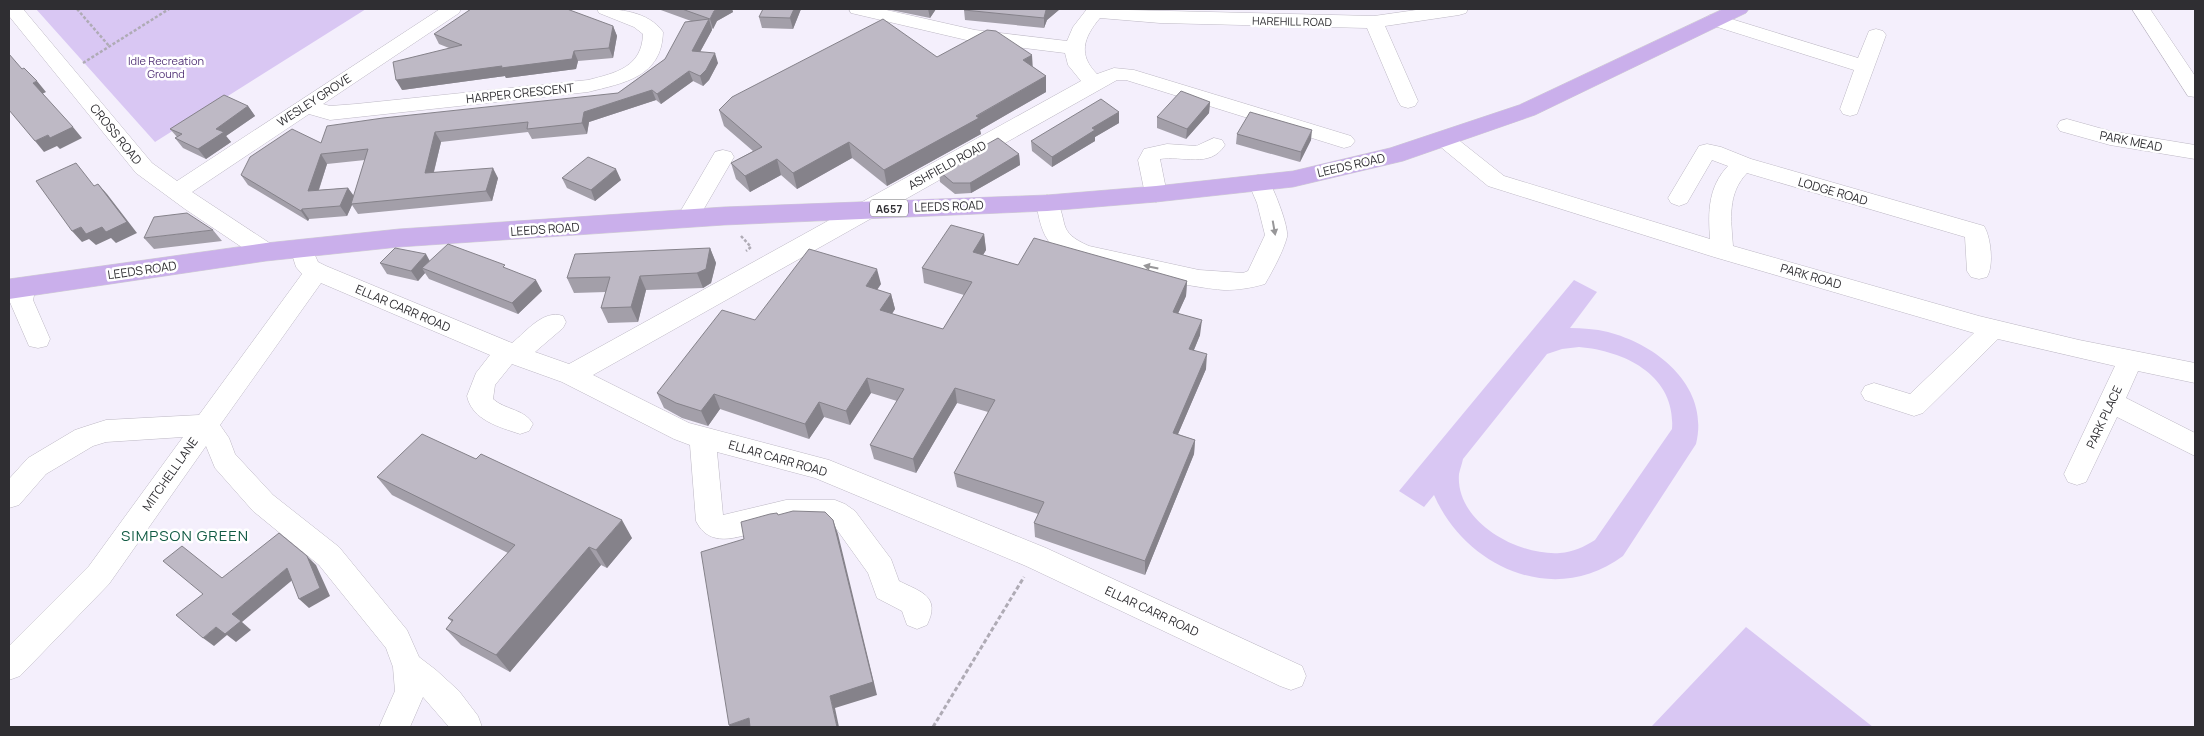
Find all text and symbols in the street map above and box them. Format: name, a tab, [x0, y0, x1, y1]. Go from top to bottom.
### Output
street label: HAREHILL ROAD	[1252, 13, 1332, 29]
park label: Idle Recreation Ground	[128, 53, 204, 81]
street label: WESLEY GROVE	[274, 70, 354, 130]
street label: HARPER CRESCENT	[465, 79, 576, 107]
street label: CROSS ROAD	[86, 100, 146, 168]
street label: PARK MEAD	[2098, 127, 2164, 155]
street label: ASHFIELD ROAD	[905, 136, 989, 194]
street label: LEEDS ROAD	[1315, 149, 1387, 181]
street label: LODGE ROAD	[1796, 173, 1870, 209]
street label: LEEDS ROAD	[914, 196, 984, 216]
road number: A657	[870, 200, 908, 217]
street label: LEEDS ROAD	[510, 218, 580, 240]
one-way arrow	[1271, 221, 1279, 237]
street label: LEEDS ROAD	[106, 257, 178, 283]
street label: PARK ROAD	[1778, 259, 1844, 293]
one-way arrow	[1142, 263, 1158, 271]
street label: ELLAR CARR ROAD	[353, 280, 453, 336]
street label: PARK PLACE	[2082, 383, 2126, 451]
street label: MITCHELL LANE	[138, 434, 202, 514]
street label: ELLAR CARR ROAD	[727, 436, 829, 480]
district label: SIMPSON GREEN	[121, 525, 249, 546]
street label: ELLAR CARR ROAD	[1102, 582, 1202, 640]

